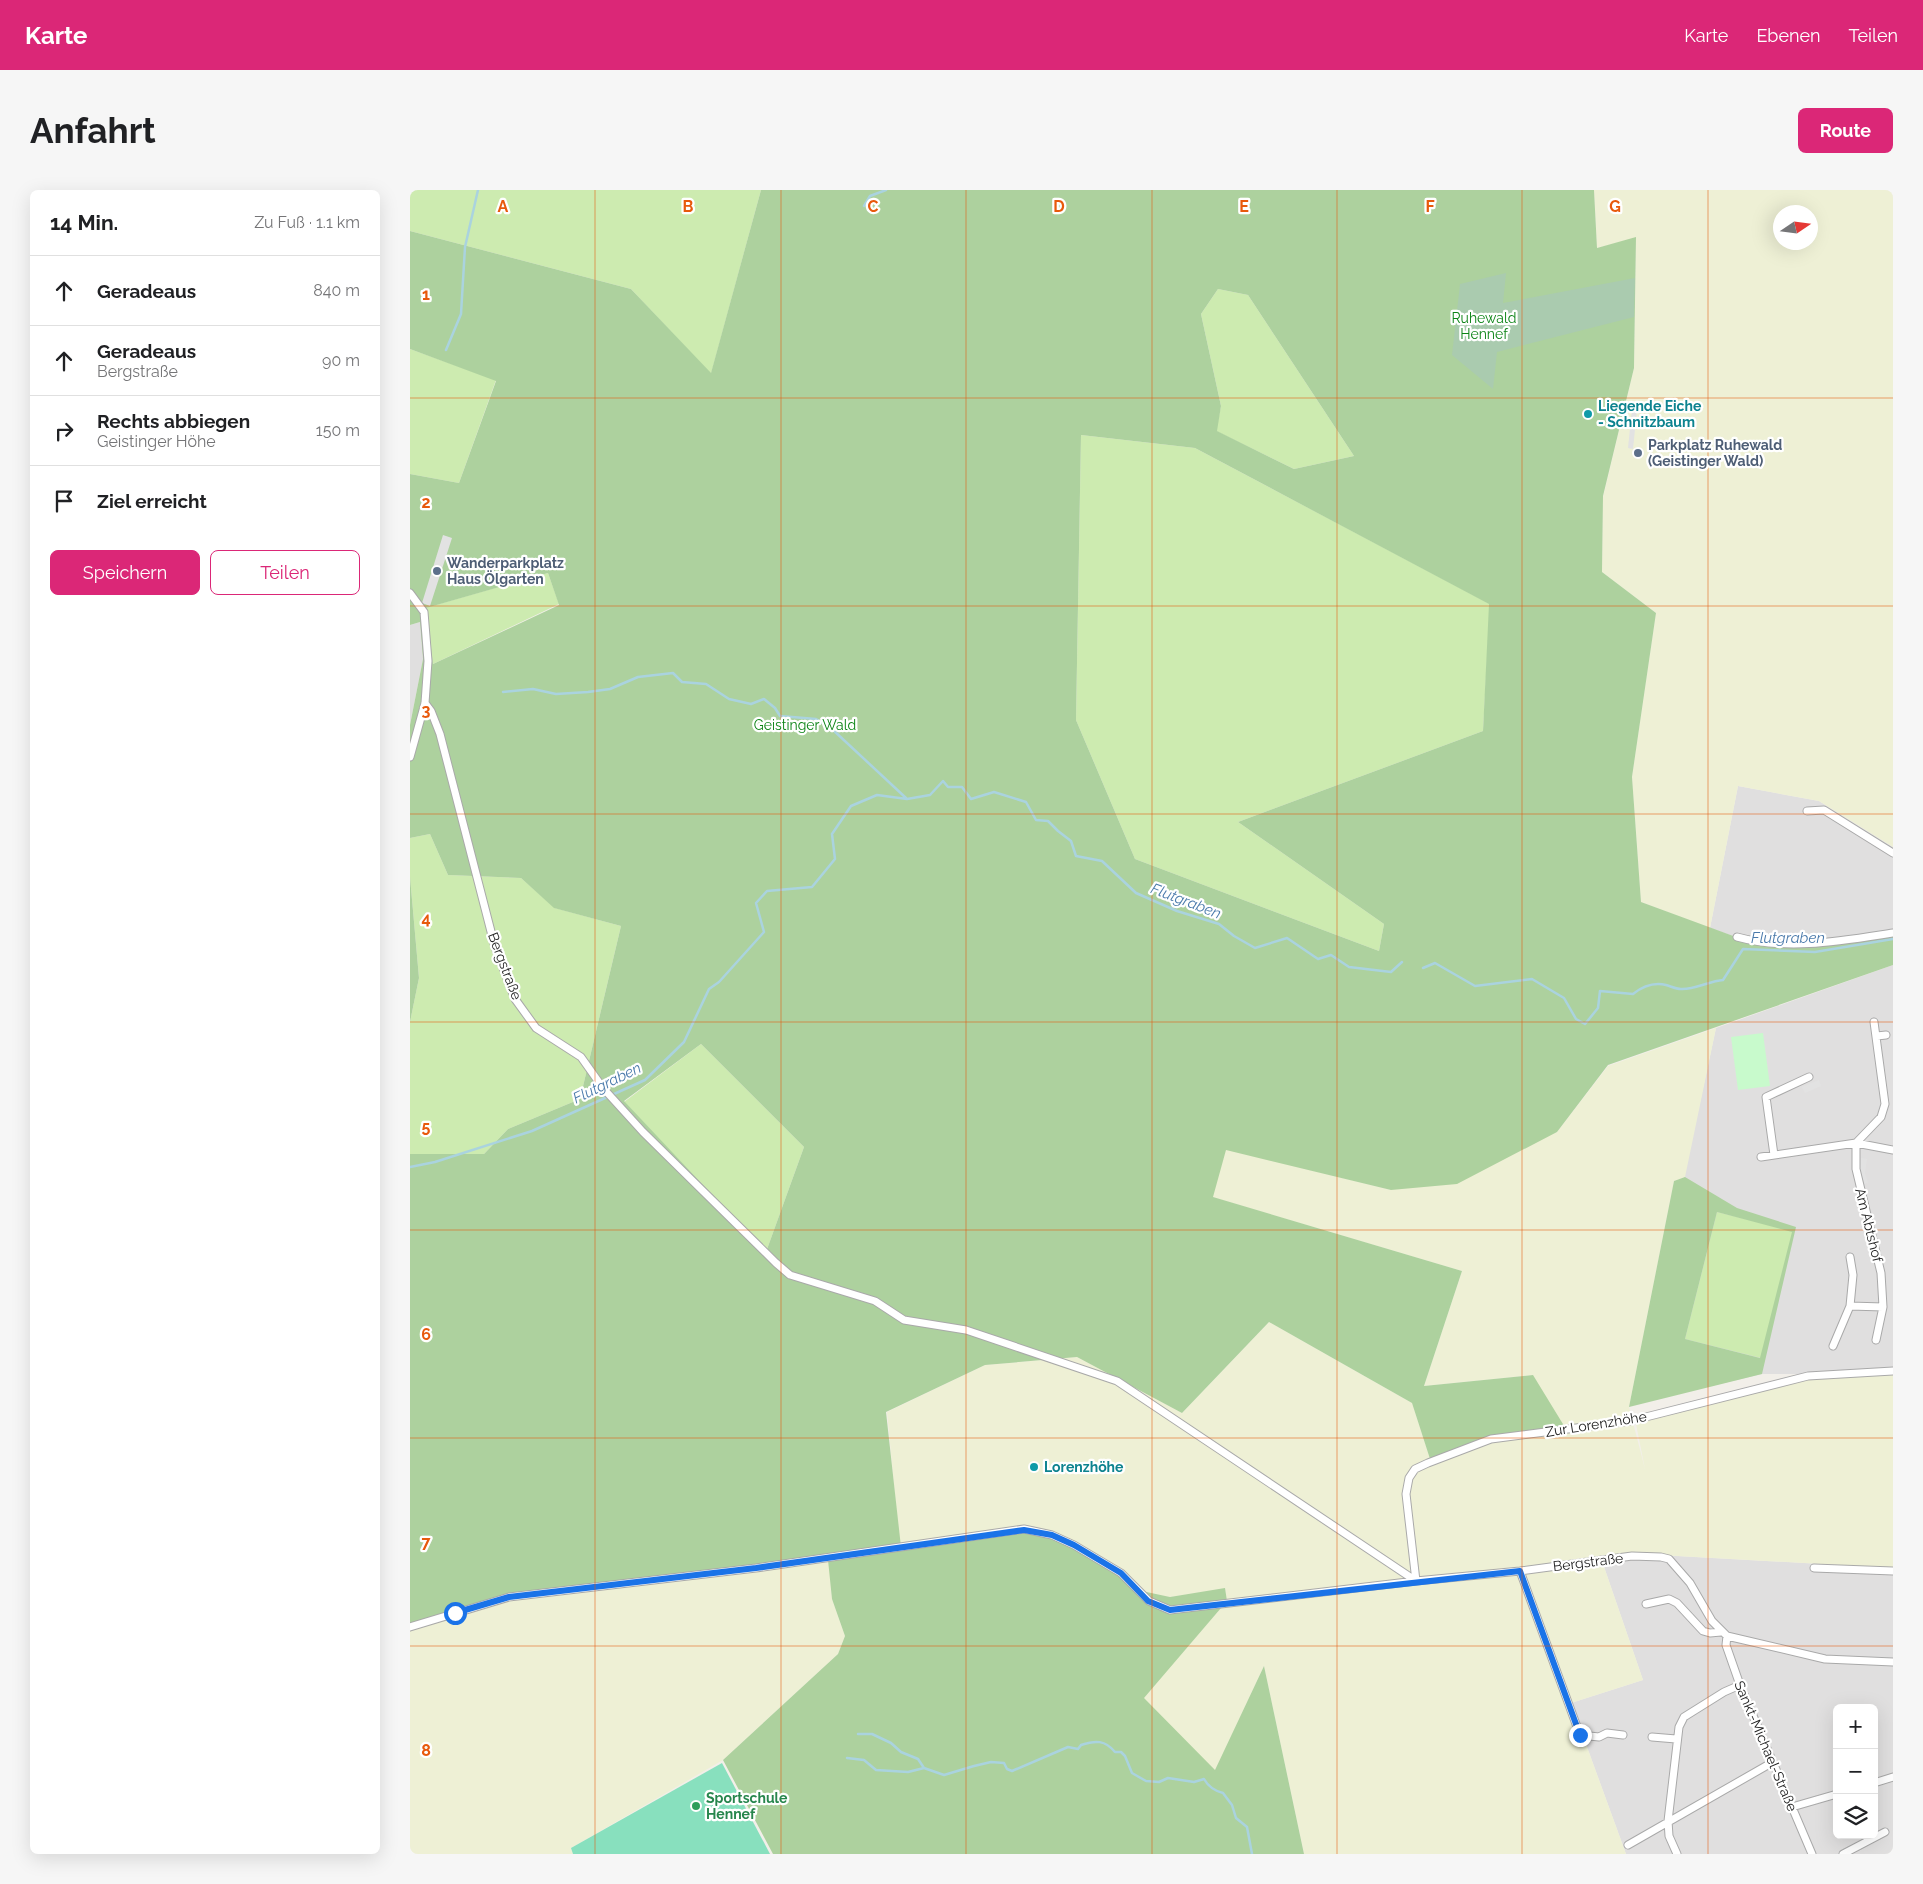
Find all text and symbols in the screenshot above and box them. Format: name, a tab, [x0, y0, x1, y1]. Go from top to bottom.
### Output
text: Karte	[25, 21, 87, 50]
text: Karte	[1684, 25, 1728, 46]
text: Ebenen	[1756, 25, 1821, 46]
text: Teilen	[1849, 25, 1898, 46]
button: Route	[1798, 108, 1893, 153]
text: Anfahrt	[30, 110, 156, 151]
text: A	[498, 197, 509, 216]
text: B	[683, 197, 694, 216]
text: C	[868, 197, 879, 216]
text: D	[1053, 197, 1065, 216]
text: E	[1239, 197, 1249, 216]
text: F	[1425, 197, 1435, 216]
text: G	[1609, 197, 1621, 216]
north arrow	[1773, 205, 1818, 250]
text: 14 Min.	[50, 210, 118, 235]
text: Zu Fuß · 1.1 km	[254, 213, 360, 232]
icon: ahead	[50, 277, 78, 305]
text: Geradeaus	[97, 280, 196, 302]
text: 840 m	[313, 281, 360, 300]
text: 1	[422, 285, 430, 304]
park label: Ruhewald Hennef	[1452, 310, 1516, 342]
text: Geradeaus	[97, 340, 196, 362]
icon: ahead	[50, 347, 78, 375]
text: 90 m	[322, 351, 360, 370]
text: Bergstraße	[97, 362, 178, 381]
place label: Liegende Eiche - Schnitzbaum	[1598, 398, 1702, 430]
marker: Liegende Eiche - Schnitzbaum	[1582, 408, 1594, 420]
text: Rechts abbiegen	[97, 410, 250, 432]
icon: right	[50, 417, 78, 445]
text: 150 m	[316, 421, 360, 440]
text: Geistinger Höhe	[97, 432, 216, 451]
place label: Parkplatz Ruhewald (Geistinger Wald)	[1648, 437, 1782, 469]
marker: Parkplatz Ruhewald (Geistinger Wald)	[1632, 447, 1644, 459]
icon: arrive	[50, 487, 78, 515]
text: Ziel erreicht	[97, 490, 207, 512]
text: 2	[421, 493, 431, 512]
button: Speichern	[50, 550, 200, 595]
button: Teilen	[210, 550, 360, 595]
place label: Wanderparkplatz Haus Ölgarten	[447, 555, 564, 587]
marker: Wanderparkplatz Haus Ölgarten	[431, 565, 443, 577]
text: 3	[422, 701, 431, 720]
park label: Geistinger Wald	[754, 717, 856, 733]
water label: Flutgraben	[1148, 879, 1224, 923]
text: 4	[421, 909, 431, 928]
water label: Flutgraben	[1751, 929, 1825, 947]
street label: Bergstraße	[485, 930, 525, 1002]
water label: Flutgraben	[570, 1059, 644, 1107]
text: 5	[422, 1117, 431, 1136]
street label: Am Abtshof	[1852, 1186, 1886, 1265]
text: 6	[421, 1325, 431, 1344]
street label: Zur Lorenzhöhe	[1544, 1408, 1648, 1440]
place label: Lorenzhöhe	[1044, 1459, 1124, 1475]
marker: Lorenzhöhe	[1028, 1461, 1040, 1473]
text: 7	[422, 1533, 431, 1552]
street label: Bergstraße	[1552, 1550, 1624, 1574]
route start	[444, 1602, 467, 1625]
street label: Sankt-Michael-Straße	[1731, 1678, 1801, 1814]
map controls	[1833, 1704, 1878, 1839]
button: +	[1833, 1704, 1878, 1749]
route end	[1569, 1724, 1592, 1747]
text: 8	[421, 1741, 431, 1760]
button: −	[1833, 1749, 1878, 1794]
place label: Sportschule Hennef	[706, 1790, 788, 1822]
button: layers	[1833, 1794, 1878, 1839]
marker: Sportschule Hennef	[690, 1800, 702, 1812]

